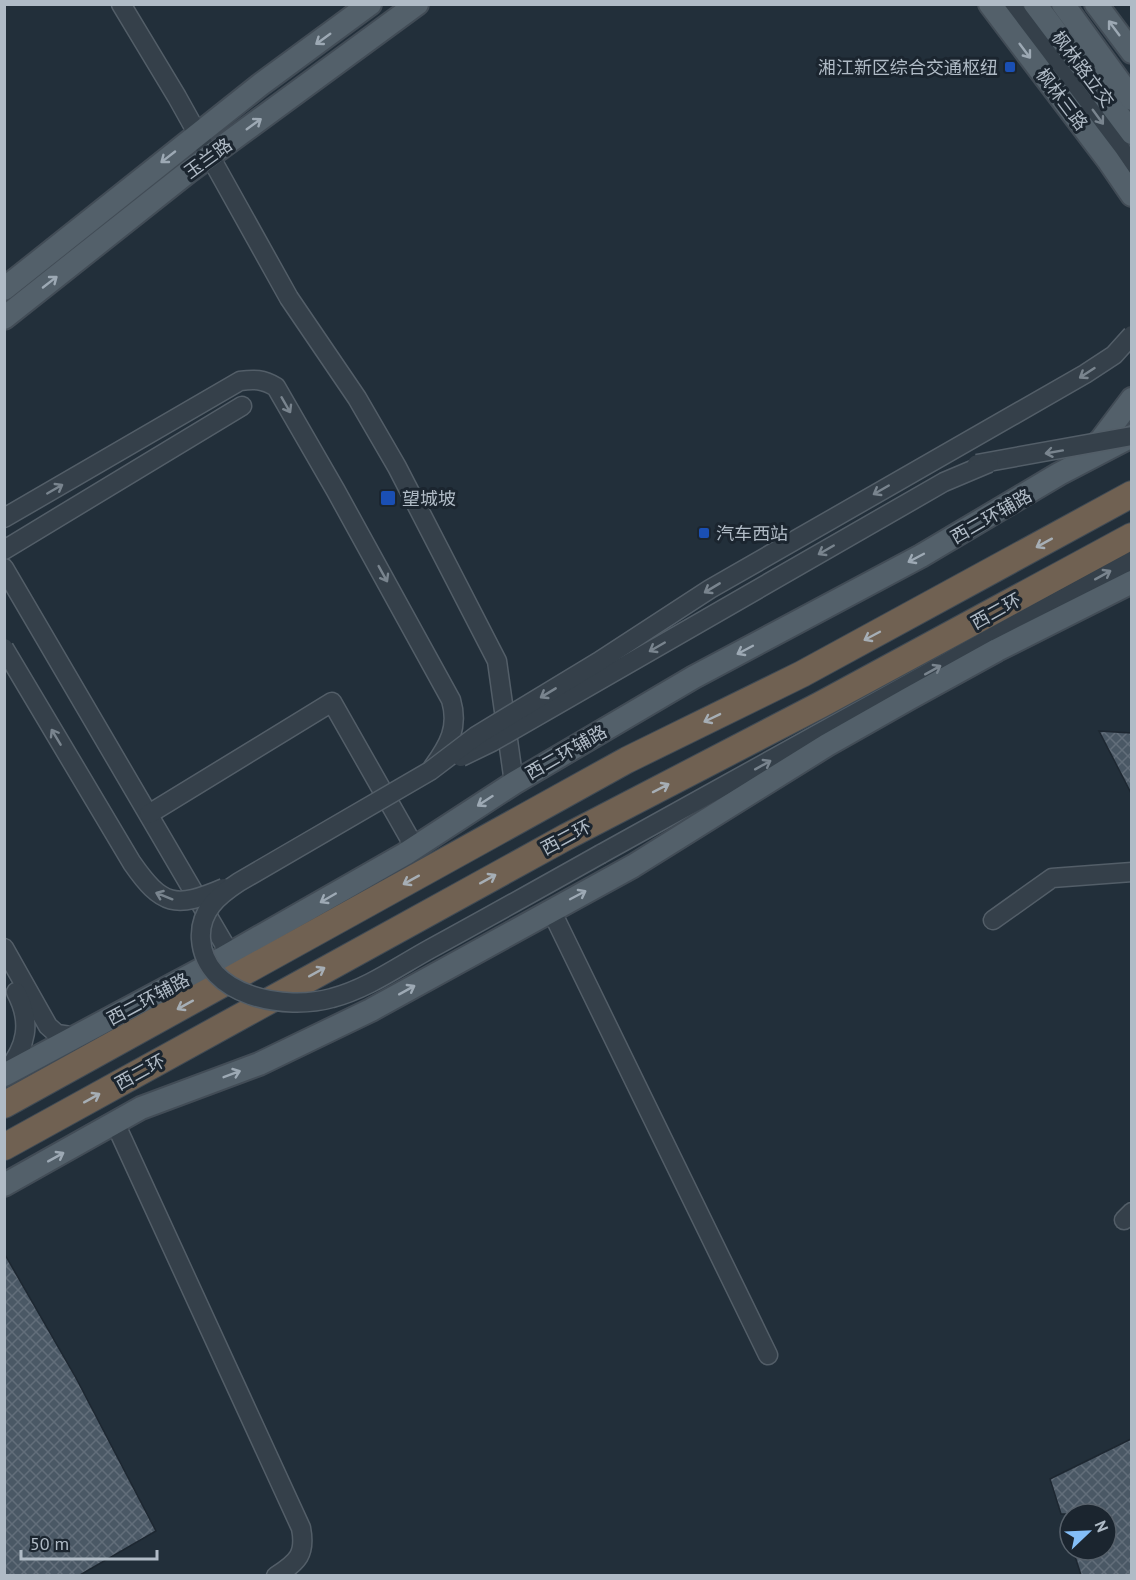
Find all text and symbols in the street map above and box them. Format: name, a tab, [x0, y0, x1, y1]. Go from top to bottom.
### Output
one-way arrow	[1107, 20, 1120, 36]
street label: 枫林路立交	[1047, 26, 1119, 112]
one-way arrow	[315, 33, 331, 46]
one-way arrow	[1018, 43, 1031, 59]
place label: 湘江新区综合交通枢纽	[818, 56, 998, 79]
marker: 湘江新区综合交通枢纽	[1003, 60, 1017, 74]
street label: 枫林三路	[1031, 63, 1093, 135]
one-way arrow	[1092, 108, 1104, 125]
one-way arrow	[246, 118, 262, 130]
street label: 玉兰路	[179, 133, 237, 183]
one-way arrow	[160, 151, 176, 164]
one-way arrow	[42, 275, 58, 288]
one-way arrow	[1079, 367, 1096, 379]
one-way arrow	[280, 396, 292, 413]
one-way arrow	[1044, 447, 1064, 458]
one-way arrow	[46, 482, 63, 494]
street label: 西二环辅路	[946, 484, 1036, 548]
one-way arrow	[873, 485, 890, 497]
place label: 望城坡	[402, 487, 456, 510]
marker: 望城坡	[379, 489, 397, 507]
place label: 汽车西站	[716, 522, 788, 545]
marker: 汽车西站	[697, 526, 711, 540]
one-way arrow	[1035, 538, 1053, 549]
one-way arrow	[818, 544, 835, 556]
one-way arrow	[908, 553, 926, 564]
one-way arrow	[377, 565, 389, 582]
one-way arrow	[1094, 569, 1112, 580]
one-way arrow	[704, 582, 721, 594]
street label: 西二环	[967, 588, 1025, 634]
one-way arrow	[864, 630, 881, 642]
one-way arrow	[649, 641, 666, 653]
one-way arrow	[736, 645, 754, 657]
one-way arrow	[924, 664, 941, 676]
one-way arrow	[540, 687, 557, 699]
one-way arrow	[703, 713, 721, 725]
street label: 西二环辅路	[521, 720, 611, 784]
one-way arrow	[49, 729, 61, 746]
one-way arrow	[753, 759, 771, 770]
one-way arrow	[651, 781, 669, 793]
one-way arrow	[477, 795, 494, 808]
street label: 西二环	[537, 814, 595, 860]
one-way arrow	[479, 873, 497, 884]
one-way arrow	[403, 874, 420, 886]
one-way arrow	[569, 889, 586, 901]
one-way arrow	[156, 890, 174, 901]
one-way arrow	[319, 893, 337, 904]
one-way arrow	[308, 966, 325, 978]
street label: 西二环辅路	[103, 968, 193, 1030]
one-way arrow	[398, 984, 415, 996]
one-way arrow	[177, 999, 194, 1011]
street label: 西二环	[111, 1049, 169, 1095]
one-way arrow	[222, 1068, 240, 1079]
one-way arrow	[83, 1092, 100, 1104]
one-way arrow	[47, 1150, 64, 1162]
north arrow	[1058, 1502, 1118, 1562]
text: N	[1091, 1517, 1113, 1535]
scale bar	[21, 1523, 158, 1561]
text: 50 m	[30, 1532, 69, 1555]

